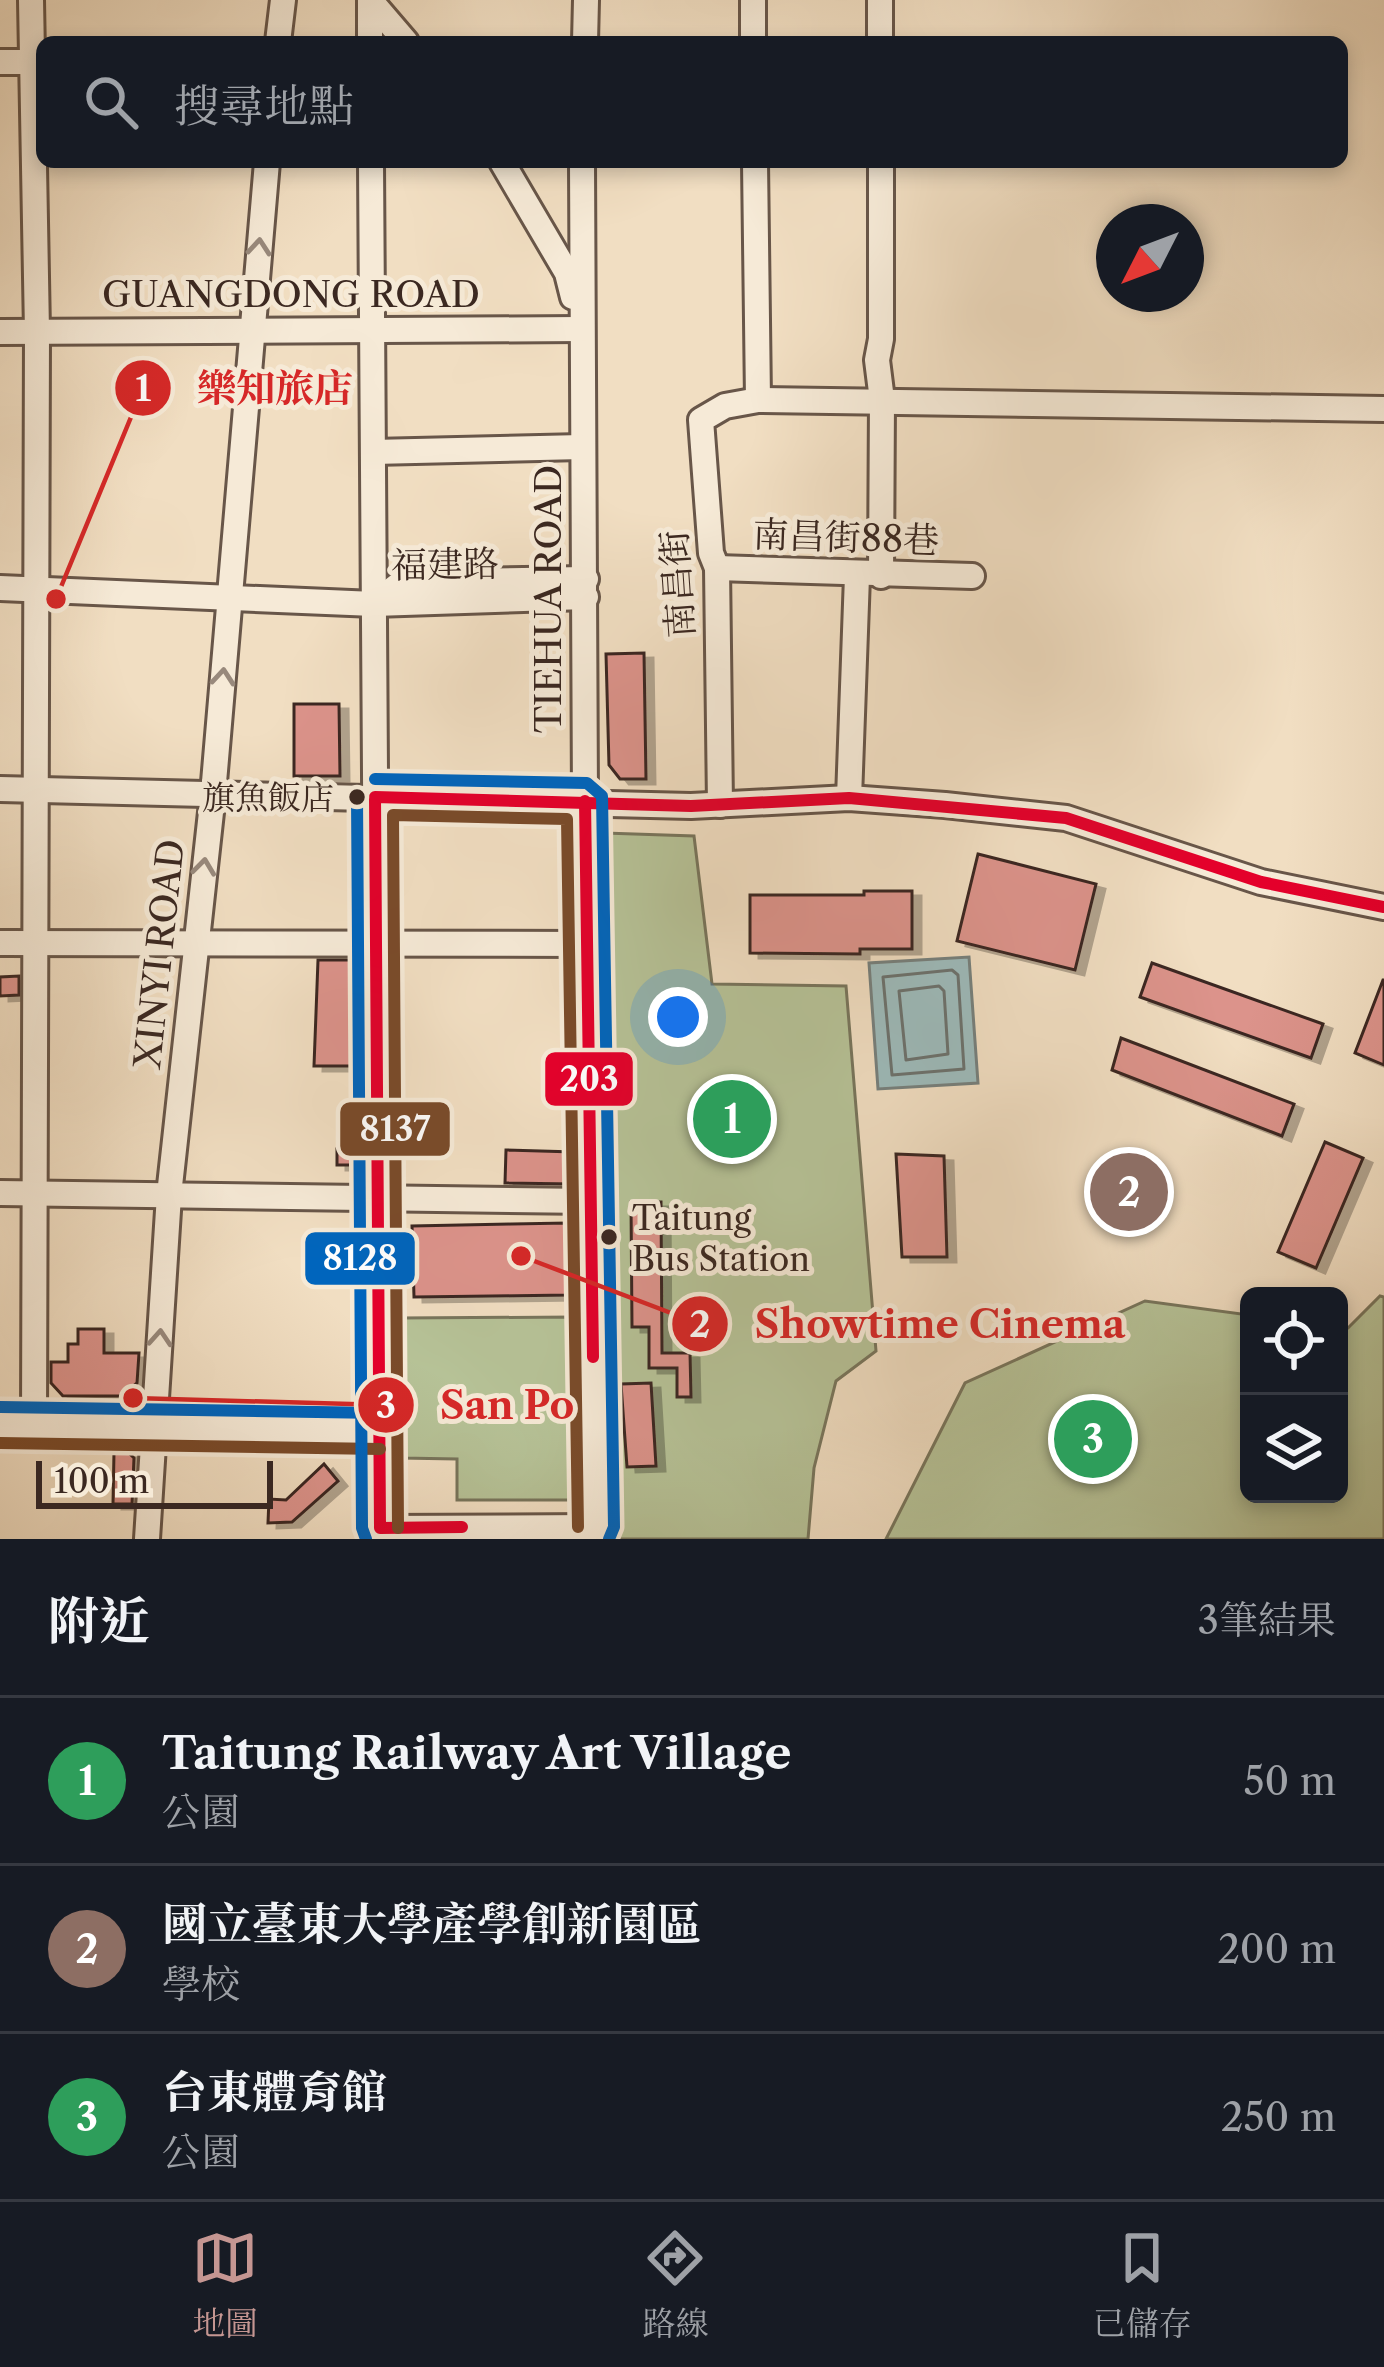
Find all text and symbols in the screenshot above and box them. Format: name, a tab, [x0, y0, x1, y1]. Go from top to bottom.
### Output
search box	[36, 36, 1348, 168]
icon: search	[78, 69, 144, 135]
text: 搜尋地點	[174, 78, 354, 134]
north arrow	[1096, 204, 1204, 312]
one-way arrow	[246, 237, 271, 256]
street label: GUANGDONG ROAD	[102, 272, 480, 316]
callout: 樂知旅店	[113, 351, 377, 426]
text: 樂知旅店	[197, 364, 353, 412]
text: 1	[135, 366, 151, 410]
street label: TIEHUA ROAD	[526, 465, 570, 733]
street label: 南昌街88巷	[752, 512, 940, 562]
street label: 南昌街	[651, 529, 703, 639]
street label: 福建路	[391, 541, 499, 587]
one-way arrow	[209, 667, 235, 686]
place label: 旗魚飯店	[202, 777, 334, 818]
marker: 旗魚飯店	[346, 786, 368, 808]
street label: XINYI ROAD	[125, 837, 193, 1072]
one-way arrow	[190, 857, 216, 876]
your location	[648, 987, 708, 1047]
line badge: 203	[543, 1050, 635, 1108]
text: 203	[559, 1059, 619, 1100]
pin: 1	[693, 1074, 771, 1164]
line badge: 8137	[338, 1100, 452, 1158]
text: 8137	[359, 1109, 431, 1150]
pin: 2	[1090, 1147, 1168, 1237]
place label: Taitung Bus Station	[632, 1198, 810, 1280]
marker: Taitung Bus Station	[598, 1226, 620, 1248]
line badge: 8128	[303, 1230, 417, 1287]
text: 8128	[323, 1238, 397, 1279]
callout: Showtime Cinema	[670, 1287, 1149, 1362]
map controls	[1240, 1287, 1348, 1503]
button: locate	[1240, 1287, 1348, 1395]
text: Showtime Cinema	[755, 1300, 1126, 1348]
text: 2	[689, 1302, 711, 1346]
one-way arrow	[146, 1328, 172, 1347]
callout: San Po	[356, 1368, 598, 1443]
text: San Po	[440, 1381, 574, 1429]
text: 3	[376, 1383, 396, 1427]
pin: 3	[1054, 1394, 1132, 1484]
button: layers	[1240, 1395, 1348, 1503]
scale bar	[36, 1455, 273, 1508]
text: 100 m	[54, 1461, 149, 1502]
text: 附近	[48, 1590, 150, 1652]
text: 3筆結果	[1198, 1596, 1336, 1644]
text: Taitung Railway Art Village	[162, 1725, 792, 1781]
text: 1	[78, 1757, 96, 1805]
text: 50 m	[1243, 1757, 1336, 1805]
text: 公園	[162, 1788, 240, 1836]
text: 國立臺東大學產學創新園區	[162, 1896, 702, 1952]
text: 2	[75, 1925, 99, 1973]
text: 200 m	[1217, 1925, 1336, 1973]
text: 學校	[162, 1960, 240, 2008]
text: 台東體育館	[162, 2064, 387, 2120]
text: 3	[76, 2093, 98, 2141]
text: 250 m	[1221, 2093, 1336, 2141]
text: 公園	[162, 2128, 240, 2176]
tab: 地圖	[192, 2225, 258, 2344]
tab: 路線	[642, 2225, 708, 2344]
tab: 已儲存	[1093, 2225, 1192, 2344]

